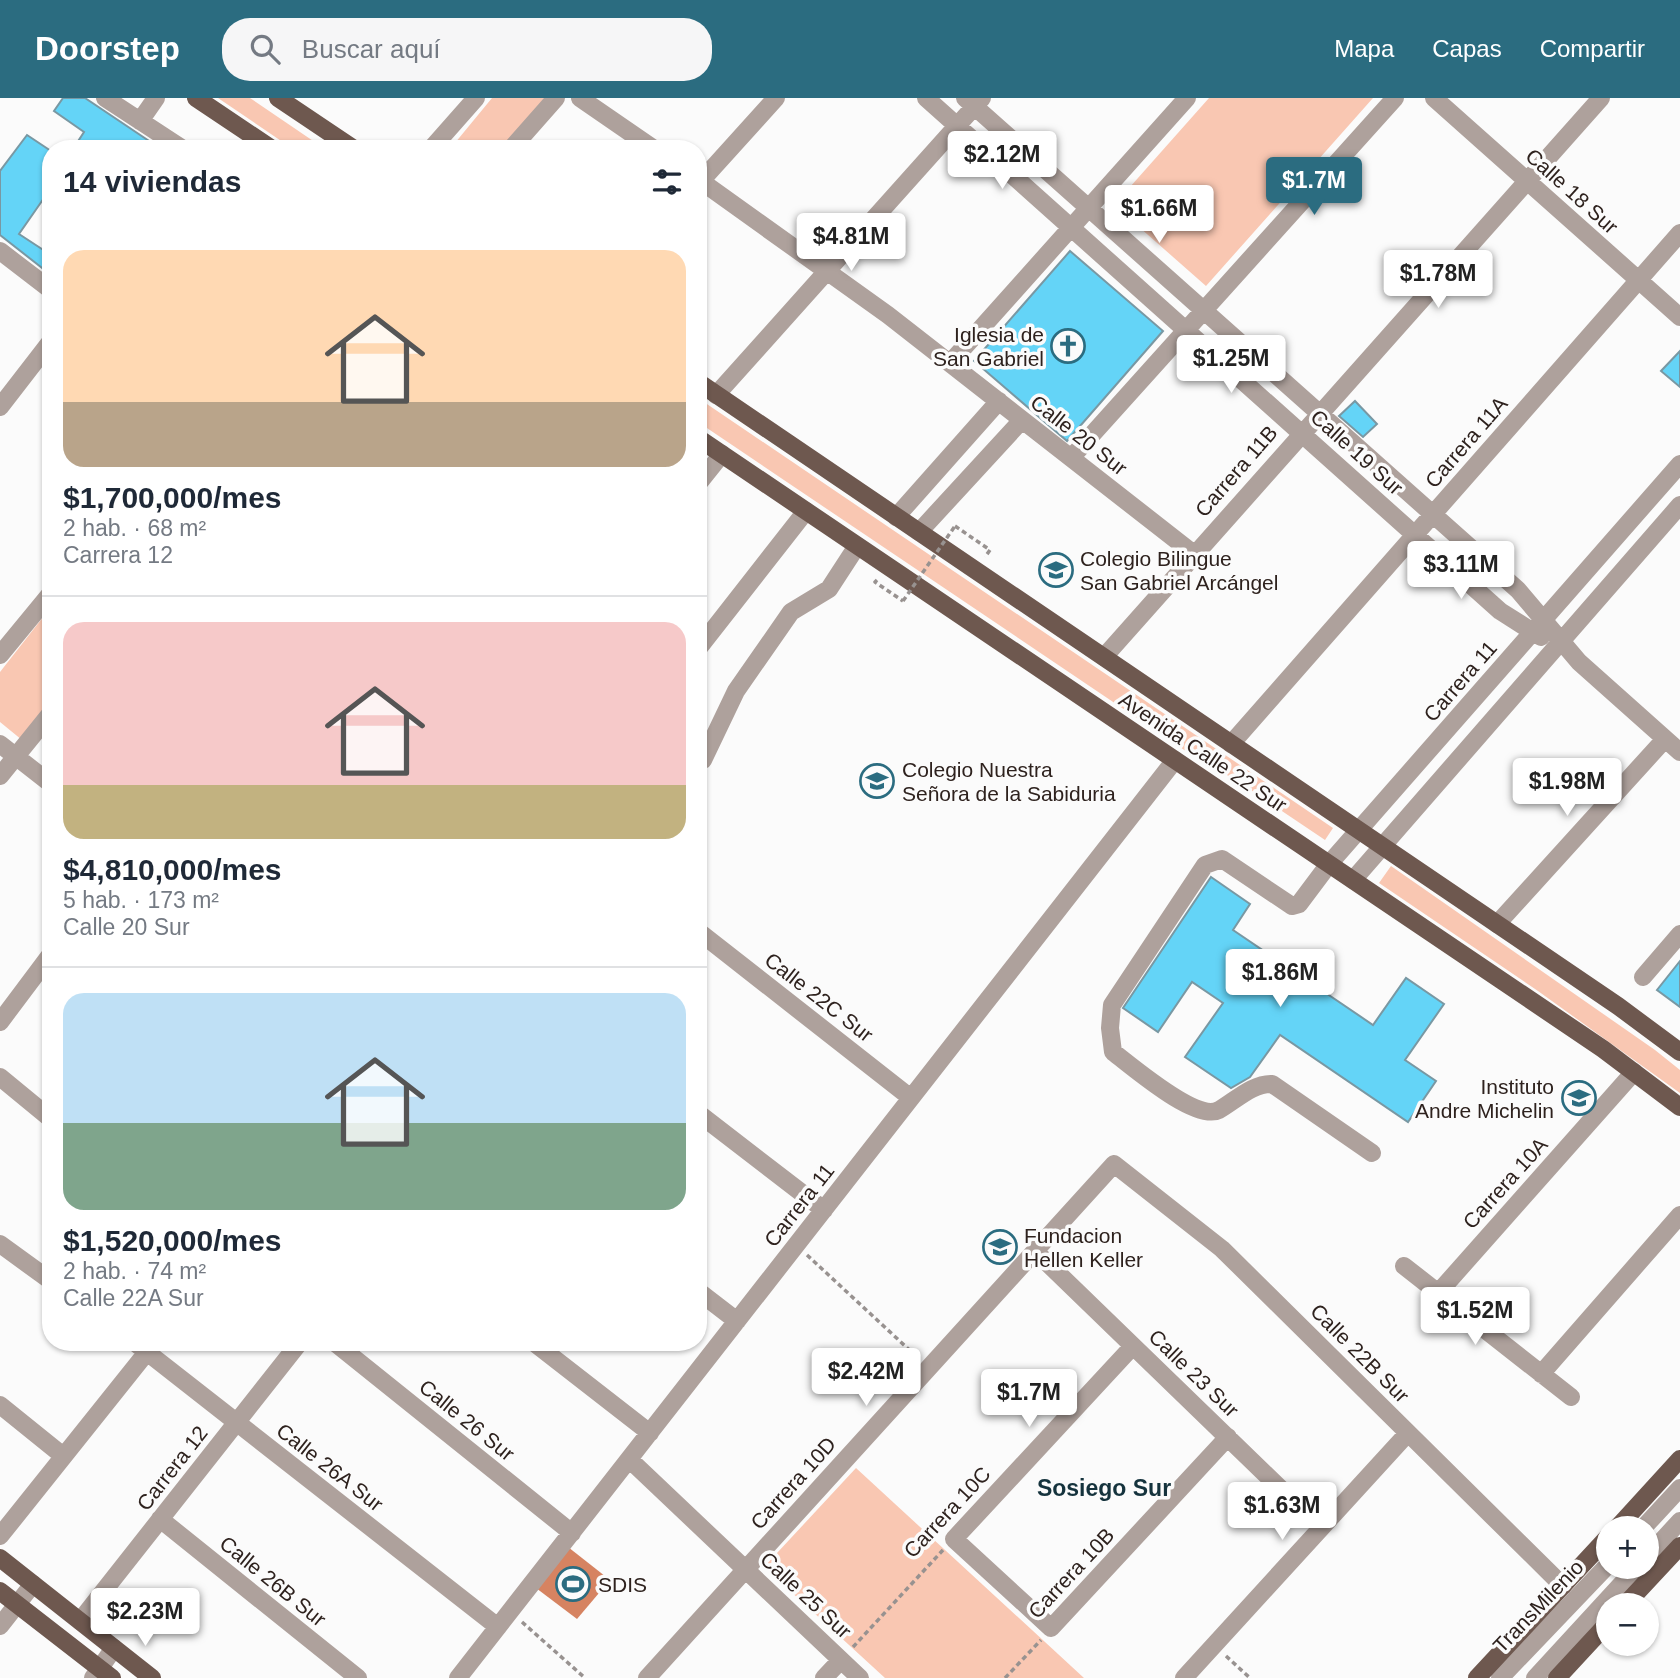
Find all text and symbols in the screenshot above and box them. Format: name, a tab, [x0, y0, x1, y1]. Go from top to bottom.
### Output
search box	[222, 18, 712, 81]
text: Doorstep	[35, 30, 180, 67]
icon: search	[246, 30, 284, 68]
text: Buscar aquí	[302, 34, 441, 64]
text: Mapa	[1334, 35, 1394, 62]
text: Capas	[1432, 35, 1502, 62]
text: Compartir	[1540, 35, 1645, 62]
pin: $2.12M	[945, 132, 1059, 191]
text: $2.12M	[964, 141, 1040, 167]
street label: Calle 18 Sur	[1521, 144, 1623, 238]
pin: $1.7M	[1265, 158, 1363, 217]
icon: filters	[648, 163, 686, 201]
text: 14 viviendas	[63, 165, 241, 198]
text: $1.7M	[1282, 167, 1346, 193]
pin: $1.66M	[1102, 186, 1216, 245]
text: $1.66M	[1121, 195, 1197, 221]
pin: $4.81M	[794, 214, 908, 273]
text: $4.81M	[813, 223, 889, 249]
pin: $1.78M	[1381, 250, 1495, 310]
text: $1.78M	[1400, 260, 1476, 286]
icon: home	[312, 296, 438, 422]
place label: Iglesia de San Gabriel	[933, 323, 1044, 370]
church icon: Iglesia de San Gabriel	[1049, 327, 1087, 365]
pin: $1.25M	[1174, 336, 1288, 395]
text: $1.25M	[1193, 345, 1269, 371]
street label: Calle 20 Sur	[1026, 390, 1132, 480]
street label: Carrera 11A	[1420, 392, 1512, 492]
street label: Calle 19 Sur	[1306, 405, 1408, 499]
street label: Carrera 11B	[1190, 421, 1282, 521]
text: $1,700,000/mes	[63, 481, 282, 514]
text: 2 hab. · 68 m²	[63, 515, 206, 541]
text: Carrera 12	[63, 542, 173, 568]
pin: $3.11M	[1404, 542, 1518, 601]
place label: Colegio Bilingue San Gabriel Arcángel	[1080, 547, 1278, 594]
school or university icon: Colegio Bilingue San Gabriel Arcángel	[1037, 551, 1075, 589]
text: $3.11M	[1423, 551, 1499, 577]
street label: Carrera 11	[1419, 636, 1501, 726]
icon: home	[312, 668, 438, 794]
street label: Avenida Calle 22 Sur	[1115, 687, 1291, 817]
place label: Colegio Nuestra Señora de la Sabiduria	[902, 758, 1116, 805]
pin: $1.98M	[1510, 758, 1624, 818]
school or university icon: Colegio Nuestra Señora de la Sabiduria	[858, 762, 896, 800]
text: $1.98M	[1529, 768, 1605, 794]
text: $4,810,000/mes	[63, 853, 282, 886]
text: 5 hab. · 173 m²	[63, 887, 219, 913]
text: Calle 20 Sur	[63, 914, 190, 940]
street label: Calle 22C Sur	[760, 948, 878, 1046]
pin: $1.86M	[1223, 950, 1337, 1009]
text: $1.86M	[1242, 959, 1318, 985]
icon: home	[312, 1039, 438, 1165]
place label: Instituto Andre Michelin	[1415, 1075, 1554, 1122]
school or university icon: Instituto Andre Michelin	[1560, 1079, 1598, 1117]
street label: Carrera 10A	[1458, 1133, 1552, 1233]
street label: Carrera 11	[760, 1159, 838, 1251]
text: $1,520,000/mes	[63, 1224, 282, 1257]
place label: Fundacion Hellen Keller	[1024, 1224, 1143, 1271]
school or university icon: Fundacion Hellen Keller	[981, 1228, 1019, 1266]
text: 2 hab. · 74 m²	[63, 1258, 206, 1284]
text: Calle 22A Sur	[63, 1285, 204, 1311]
pin: $1.52M	[1418, 1288, 1532, 1347]
text: $1.52M	[1437, 1297, 1513, 1323]
street label: Calle 22B Sur	[1306, 1299, 1414, 1407]
street label: Calle 23 Sur	[1144, 1325, 1244, 1421]
pin: $2.42M	[809, 1348, 923, 1408]
text: $2.42M	[828, 1358, 904, 1384]
pin: $1.7M	[980, 1370, 1078, 1429]
street label: Calle 26 Sur	[415, 1375, 519, 1465]
text: $1.7M	[997, 1379, 1061, 1405]
street label: Calle 26A Sur	[272, 1418, 388, 1516]
street label: Carrera 12	[132, 1421, 212, 1515]
street label: Carrera 10D	[746, 1432, 840, 1534]
street label: Carrera 10C	[899, 1462, 995, 1562]
district label: Sosiego Sur	[1037, 1475, 1171, 1501]
pin: $1.63M	[1225, 1482, 1339, 1542]
text: $1.63M	[1244, 1492, 1320, 1518]
map controls	[1596, 1516, 1659, 1656]
button: +	[1596, 1516, 1659, 1579]
street label: Carrera 10B	[1024, 1523, 1118, 1623]
street label: Calle 26B Sur	[215, 1531, 331, 1631]
street label: Calle 25 Sur	[756, 1547, 856, 1643]
street label: TransMilenio	[1488, 1555, 1588, 1657]
sports icon: SDIS	[554, 1565, 592, 1603]
place label: SDIS	[598, 1573, 647, 1596]
pin: $2.23M	[88, 1588, 202, 1648]
button: −	[1596, 1593, 1659, 1656]
text: $2.23M	[107, 1598, 183, 1624]

